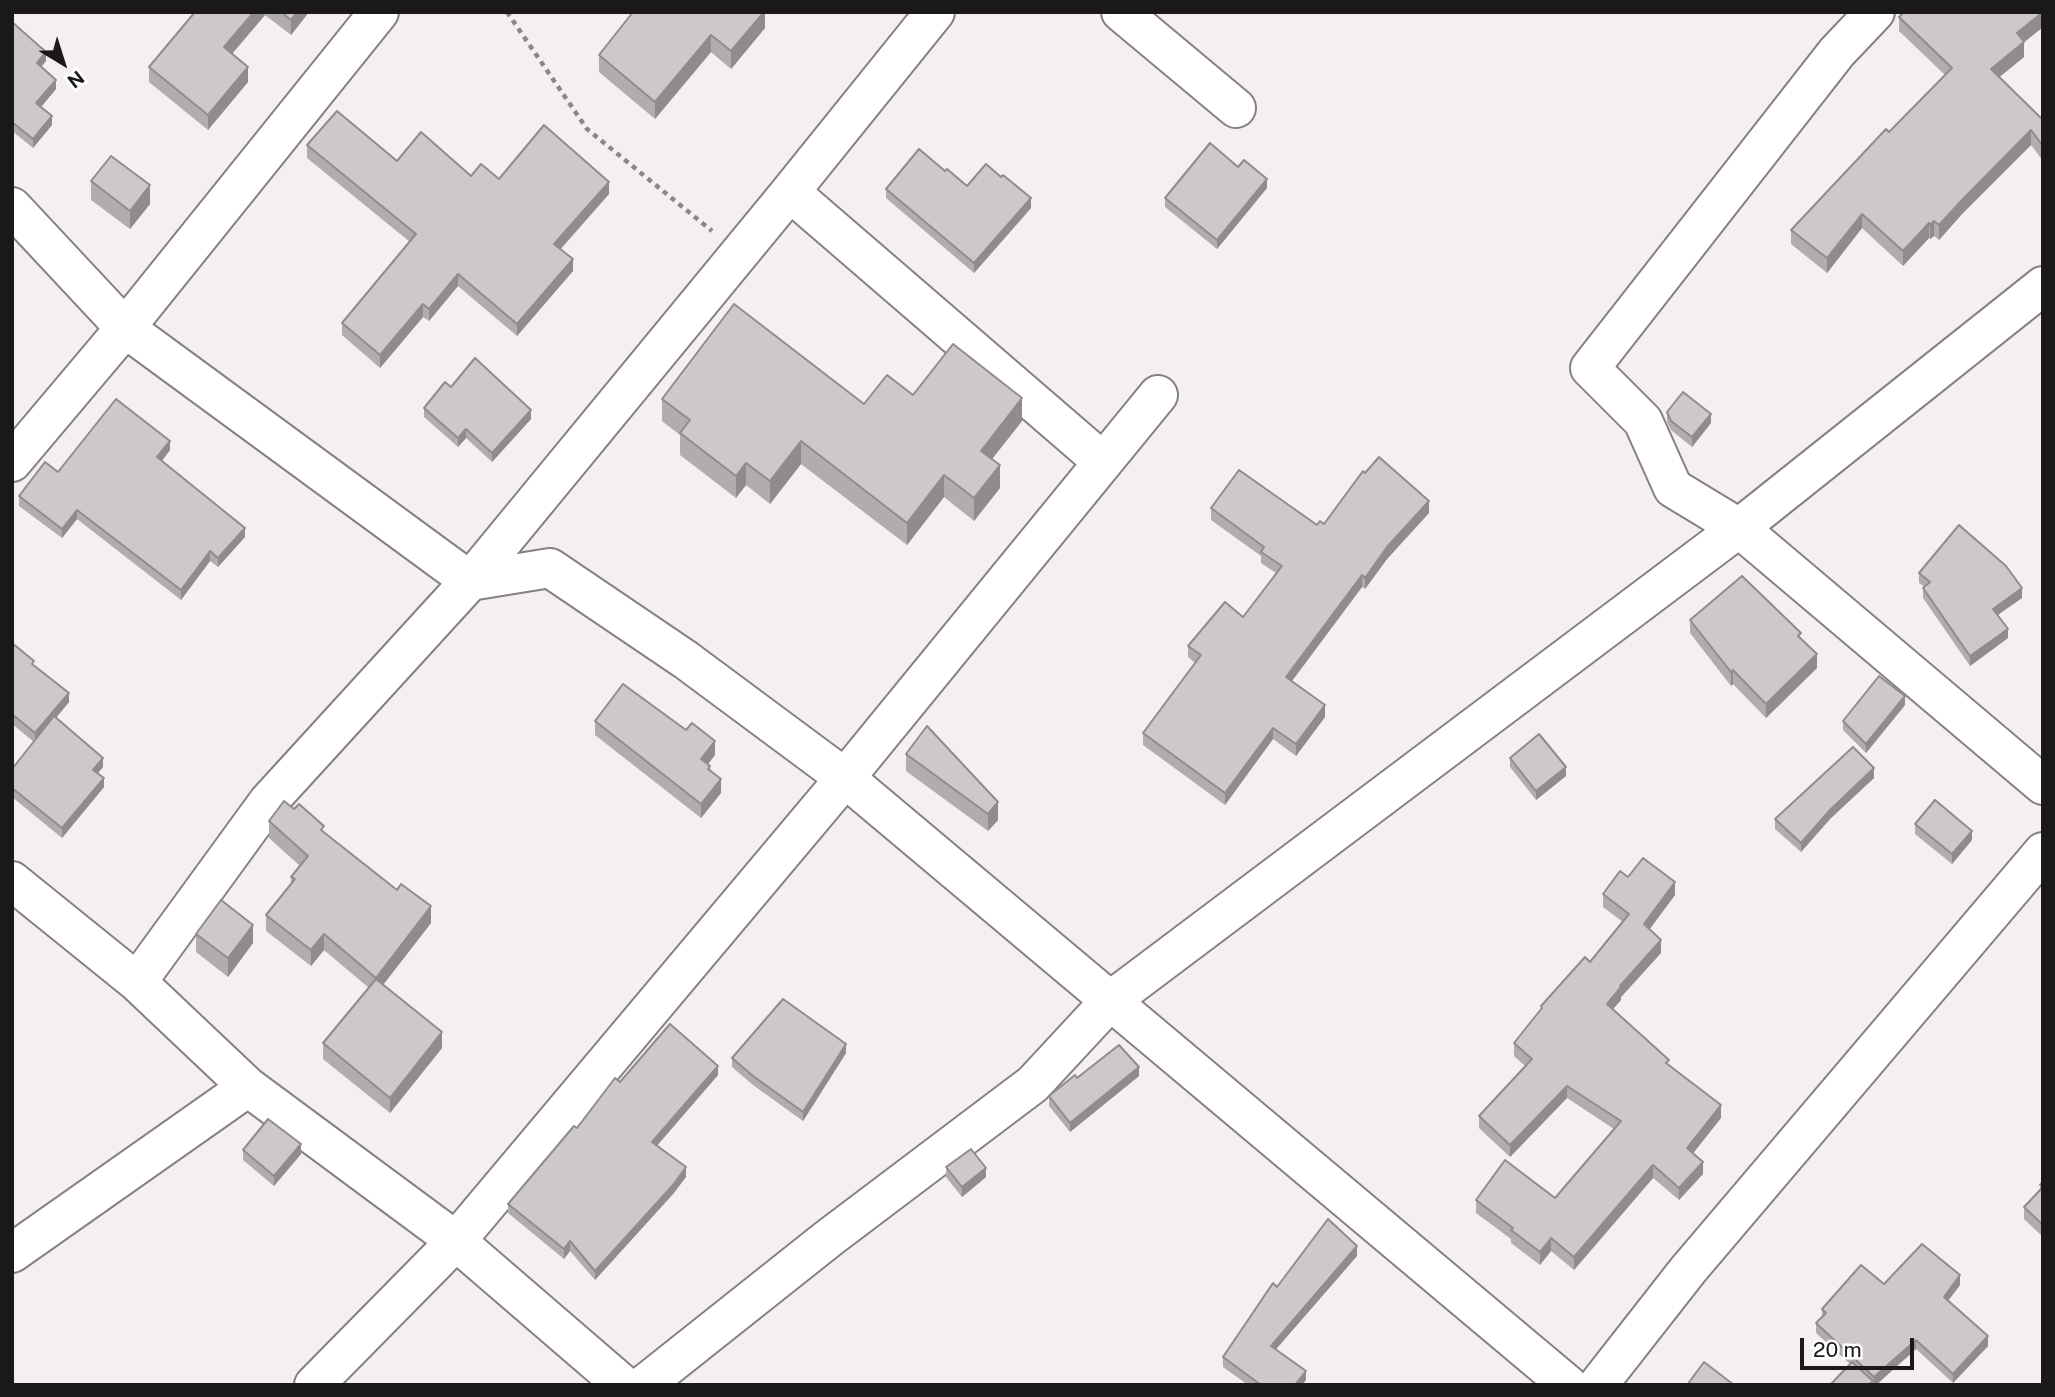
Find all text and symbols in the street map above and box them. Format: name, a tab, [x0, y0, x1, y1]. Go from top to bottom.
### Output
north arrow	[28, 28, 98, 98]
text: N	[63, 66, 89, 93]
scale bar	[1803, 1324, 1917, 1368]
text: 20 m	[1813, 1337, 1862, 1362]

